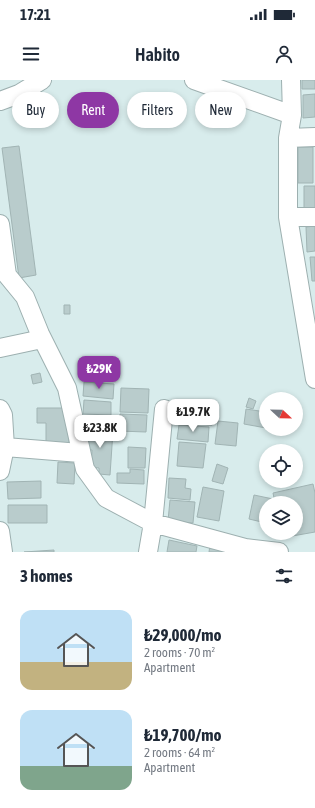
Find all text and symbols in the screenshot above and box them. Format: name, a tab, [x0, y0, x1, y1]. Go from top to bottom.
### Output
text: 17:21	[20, 6, 51, 23]
icon: menu	[20, 43, 42, 65]
icon: person	[273, 43, 295, 65]
text: Habito	[135, 44, 180, 65]
chip: Buy	[12, 92, 59, 128]
chip: Rent	[67, 92, 119, 128]
chip: Filters	[127, 92, 187, 128]
chip: New	[195, 92, 246, 128]
pin: ₺29K	[75, 356, 123, 390]
text: ₺29K	[86, 361, 112, 376]
north arrow	[259, 392, 303, 436]
map controls	[259, 392, 303, 540]
pin: ₺19.7K	[160, 399, 226, 433]
text: ₺19.7K	[176, 404, 210, 419]
pin: ₺23.8K	[67, 415, 133, 449]
text: ₺23.8K	[83, 420, 117, 435]
button: locate	[259, 444, 303, 488]
button: layers	[259, 496, 303, 540]
icon: filters	[273, 565, 295, 587]
text: 3 homes	[20, 566, 73, 586]
text: ₺29,000/mo	[144, 625, 221, 645]
icon: home	[52, 626, 100, 674]
text: 2 rooms · 70 m²	[144, 645, 215, 660]
text: Apartment	[144, 660, 195, 675]
text: ₺19,700/mo	[144, 725, 221, 745]
icon: home	[52, 726, 100, 774]
text: 2 rooms · 64 m²	[144, 745, 215, 760]
text: Apartment	[144, 760, 195, 775]

